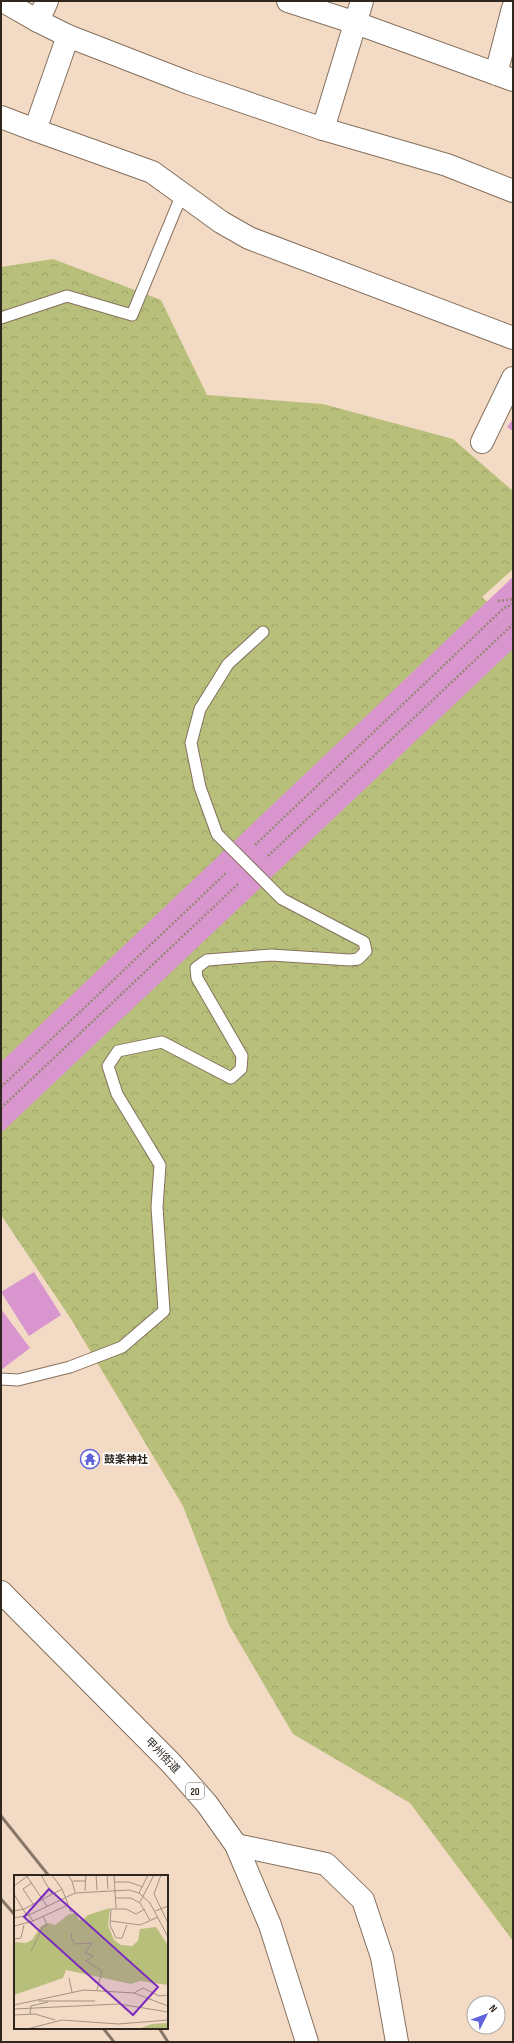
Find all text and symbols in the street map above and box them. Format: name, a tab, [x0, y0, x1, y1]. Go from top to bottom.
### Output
temple icon: 鼓楽神社	[79, 1448, 101, 1470]
place label: 鼓楽神社	[104, 1453, 148, 1466]
street label: 甲州街道	[143, 1735, 183, 1776]
road number: 20	[186, 1783, 204, 1799]
inset map	[14, 1875, 168, 2029]
north arrow	[466, 1995, 506, 2035]
text: N	[486, 2002, 500, 2015]

